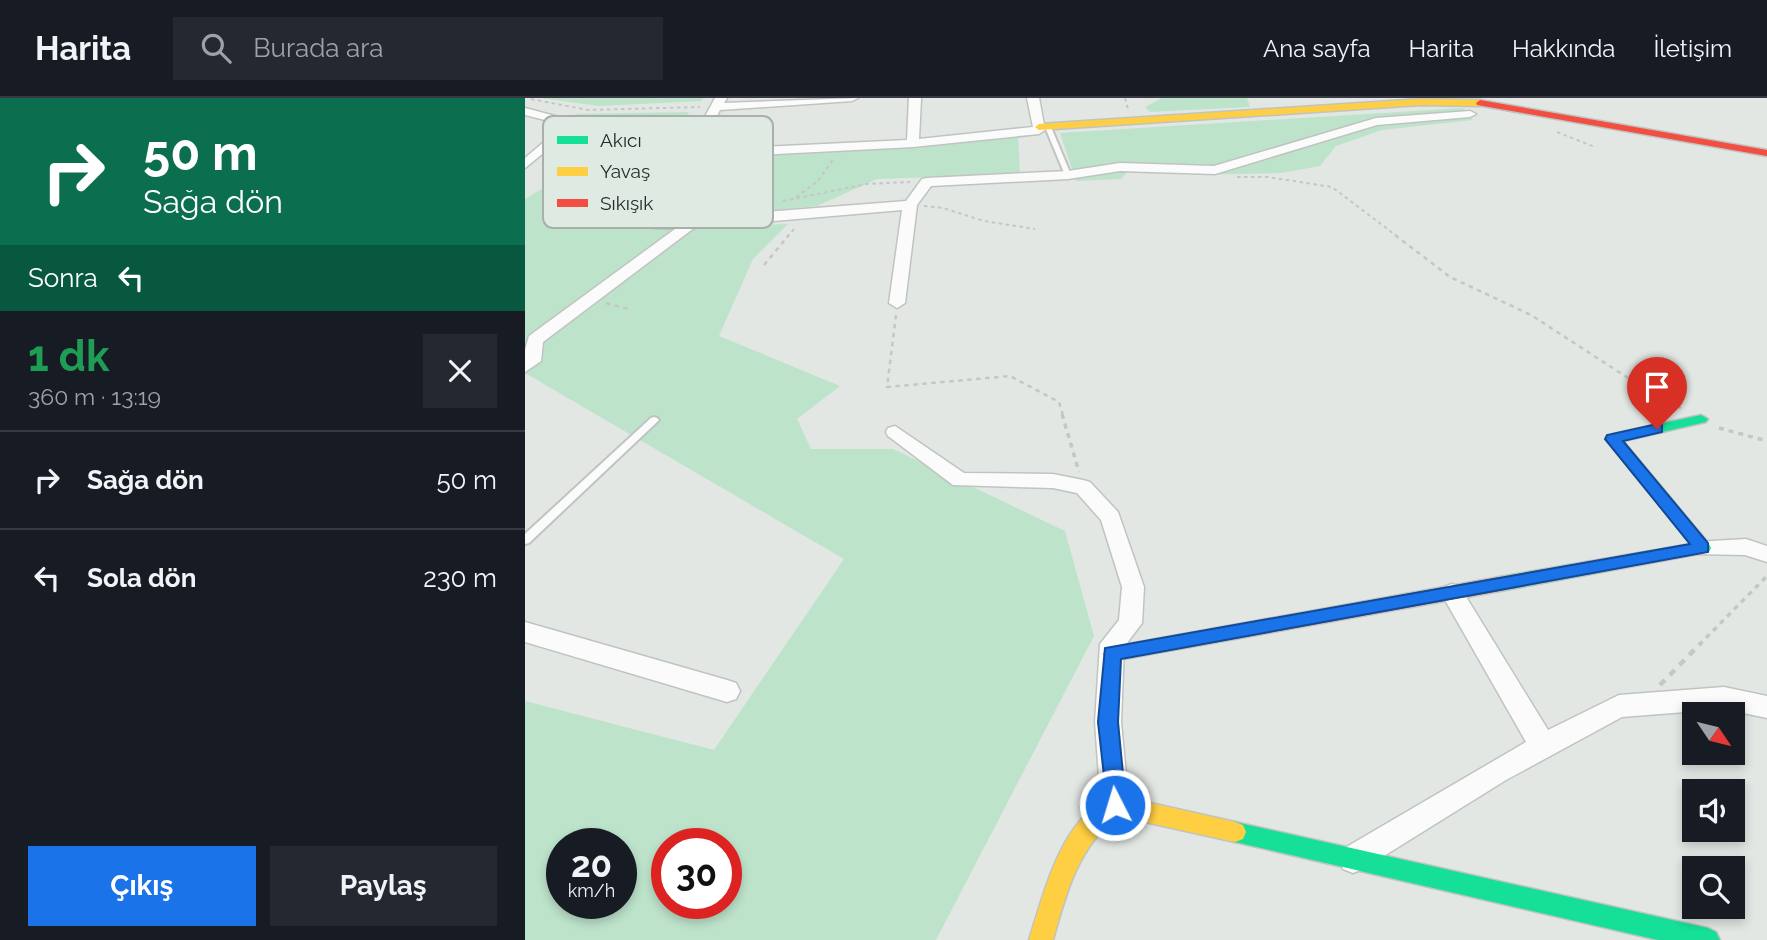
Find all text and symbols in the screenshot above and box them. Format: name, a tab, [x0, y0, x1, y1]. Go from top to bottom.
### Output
search box	[173, 17, 663, 80]
text: Harita	[35, 29, 131, 68]
icon: search	[197, 29, 235, 67]
text: Burada ara	[253, 33, 384, 63]
text: Ana sayfa	[1263, 34, 1371, 63]
text: Harita	[1409, 34, 1474, 63]
text: Hakkında	[1512, 34, 1615, 63]
text: İletişim	[1653, 34, 1732, 63]
legend	[543, 116, 773, 228]
text: 50 m	[143, 124, 258, 181]
icon: right	[28, 126, 119, 217]
text: Akıcı	[600, 129, 642, 151]
text: Yavaş	[600, 160, 650, 182]
text: Sağa dön	[143, 183, 283, 220]
text: Sıkışık	[600, 192, 653, 214]
icon: left	[112, 259, 150, 297]
text: Sonra	[28, 263, 98, 293]
text: 1 dk	[28, 332, 109, 381]
button: close	[423, 334, 497, 408]
pin	[1627, 357, 1687, 429]
icon: arrive	[1638, 368, 1676, 406]
text: 360 m · 13:19	[28, 383, 161, 410]
icon: right	[28, 461, 66, 499]
text: Sağa dön	[87, 465, 204, 495]
text: 50 m	[436, 465, 497, 495]
icon: left	[28, 559, 66, 597]
text: Sola dön	[87, 563, 196, 593]
text: 230 m	[423, 563, 497, 593]
north arrow	[1682, 702, 1745, 765]
map controls	[1682, 702, 1745, 919]
position arrow	[1078, 768, 1152, 842]
button: sound	[1682, 779, 1745, 842]
speed limit sign: 30	[651, 828, 742, 919]
text: 20	[571, 844, 612, 885]
button: Çıkış	[28, 846, 256, 926]
button: Paylaş	[270, 846, 497, 926]
button: search	[1682, 856, 1745, 919]
text: km/h	[568, 880, 615, 901]

